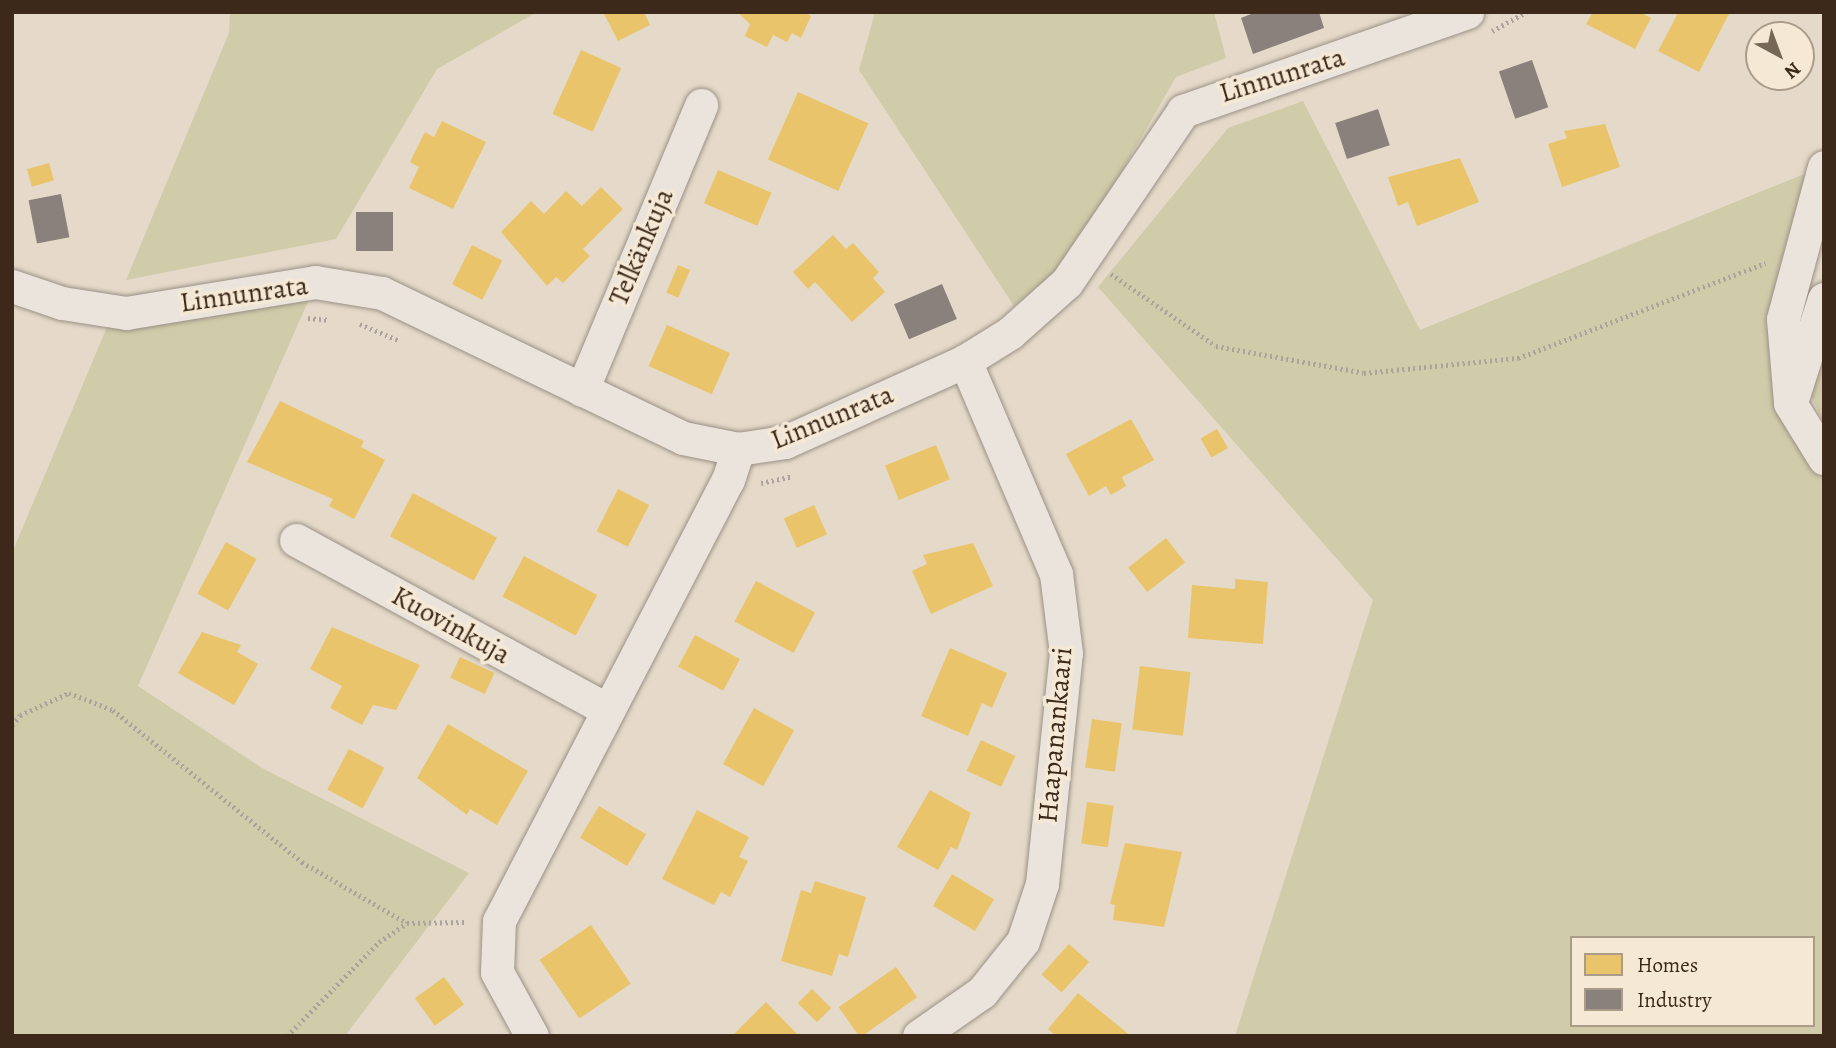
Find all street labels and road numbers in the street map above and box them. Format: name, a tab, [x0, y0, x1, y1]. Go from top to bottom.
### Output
street label: Linnunrata	[1215, 40, 1349, 110]
street label: Telkänkuja	[601, 183, 681, 311]
street label: Linnunrata	[178, 268, 310, 320]
street label: Linnunrata	[766, 377, 898, 457]
street label: Kuovinkuja	[386, 579, 516, 671]
street label: Haapanankaari	[1031, 646, 1079, 824]

